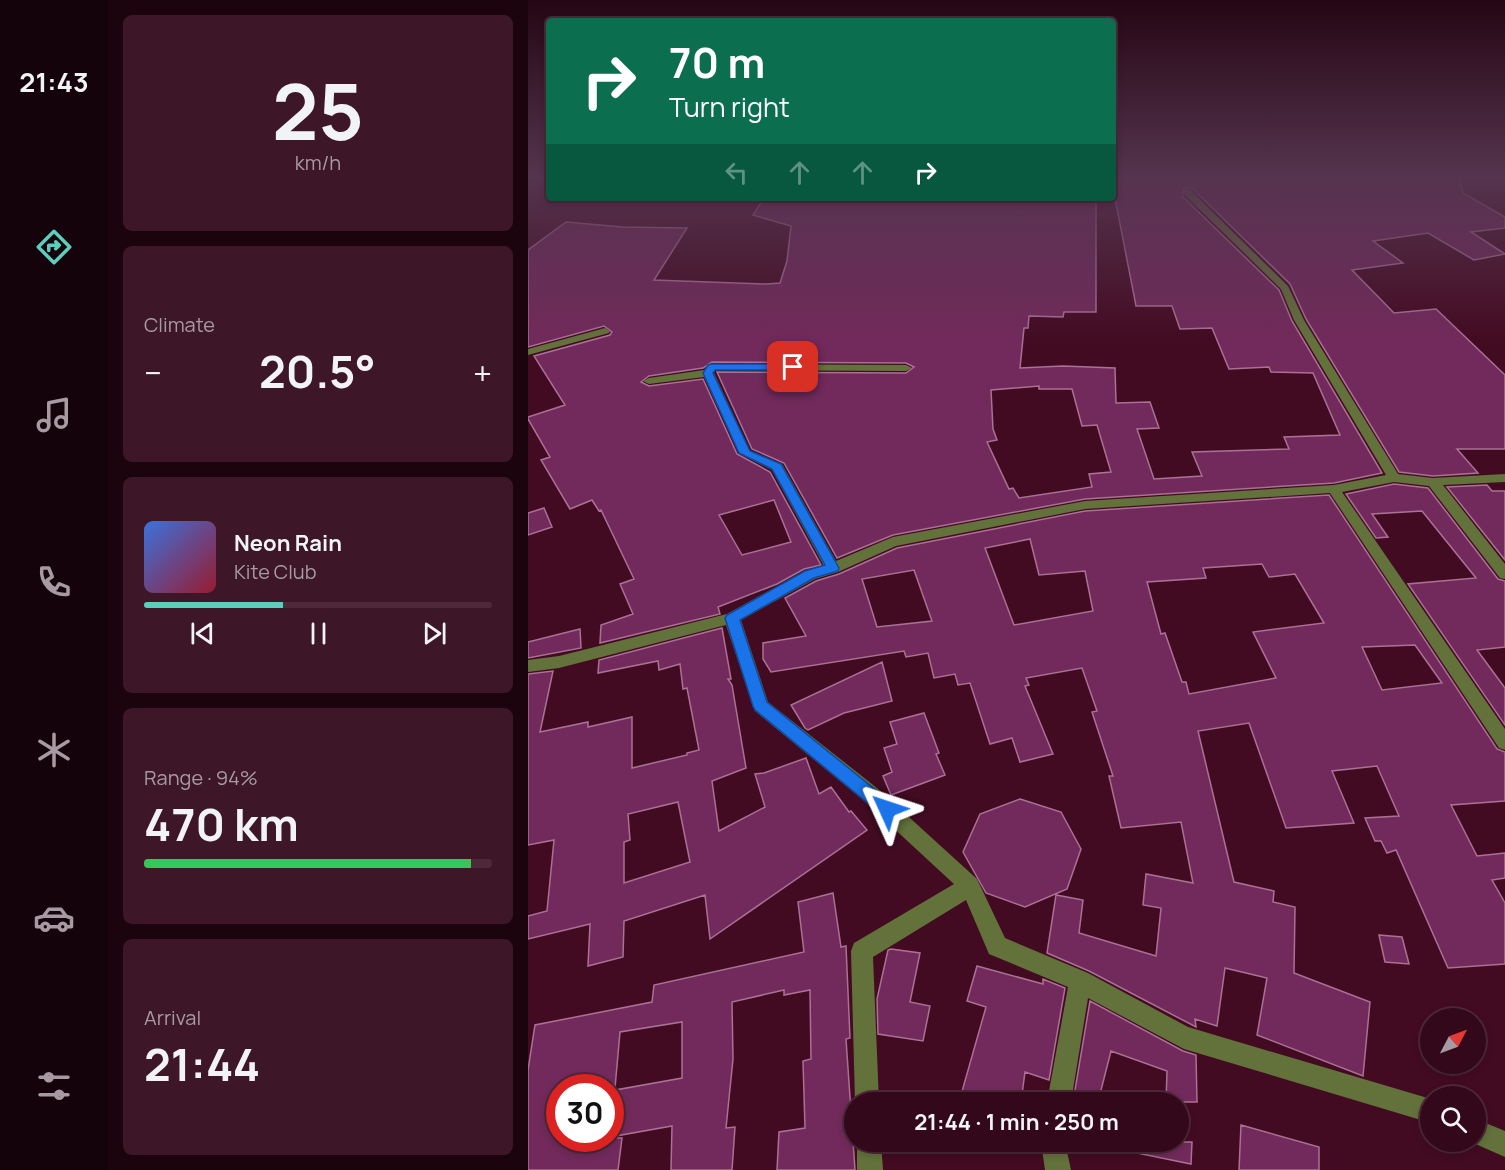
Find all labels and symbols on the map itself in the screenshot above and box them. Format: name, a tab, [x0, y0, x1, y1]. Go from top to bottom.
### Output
pin	[767, 341, 818, 392]
position arrow	[855, 777, 919, 841]
north arrow	[1420, 1008, 1486, 1074]
speed limit sign: 30	[546, 1074, 624, 1152]

